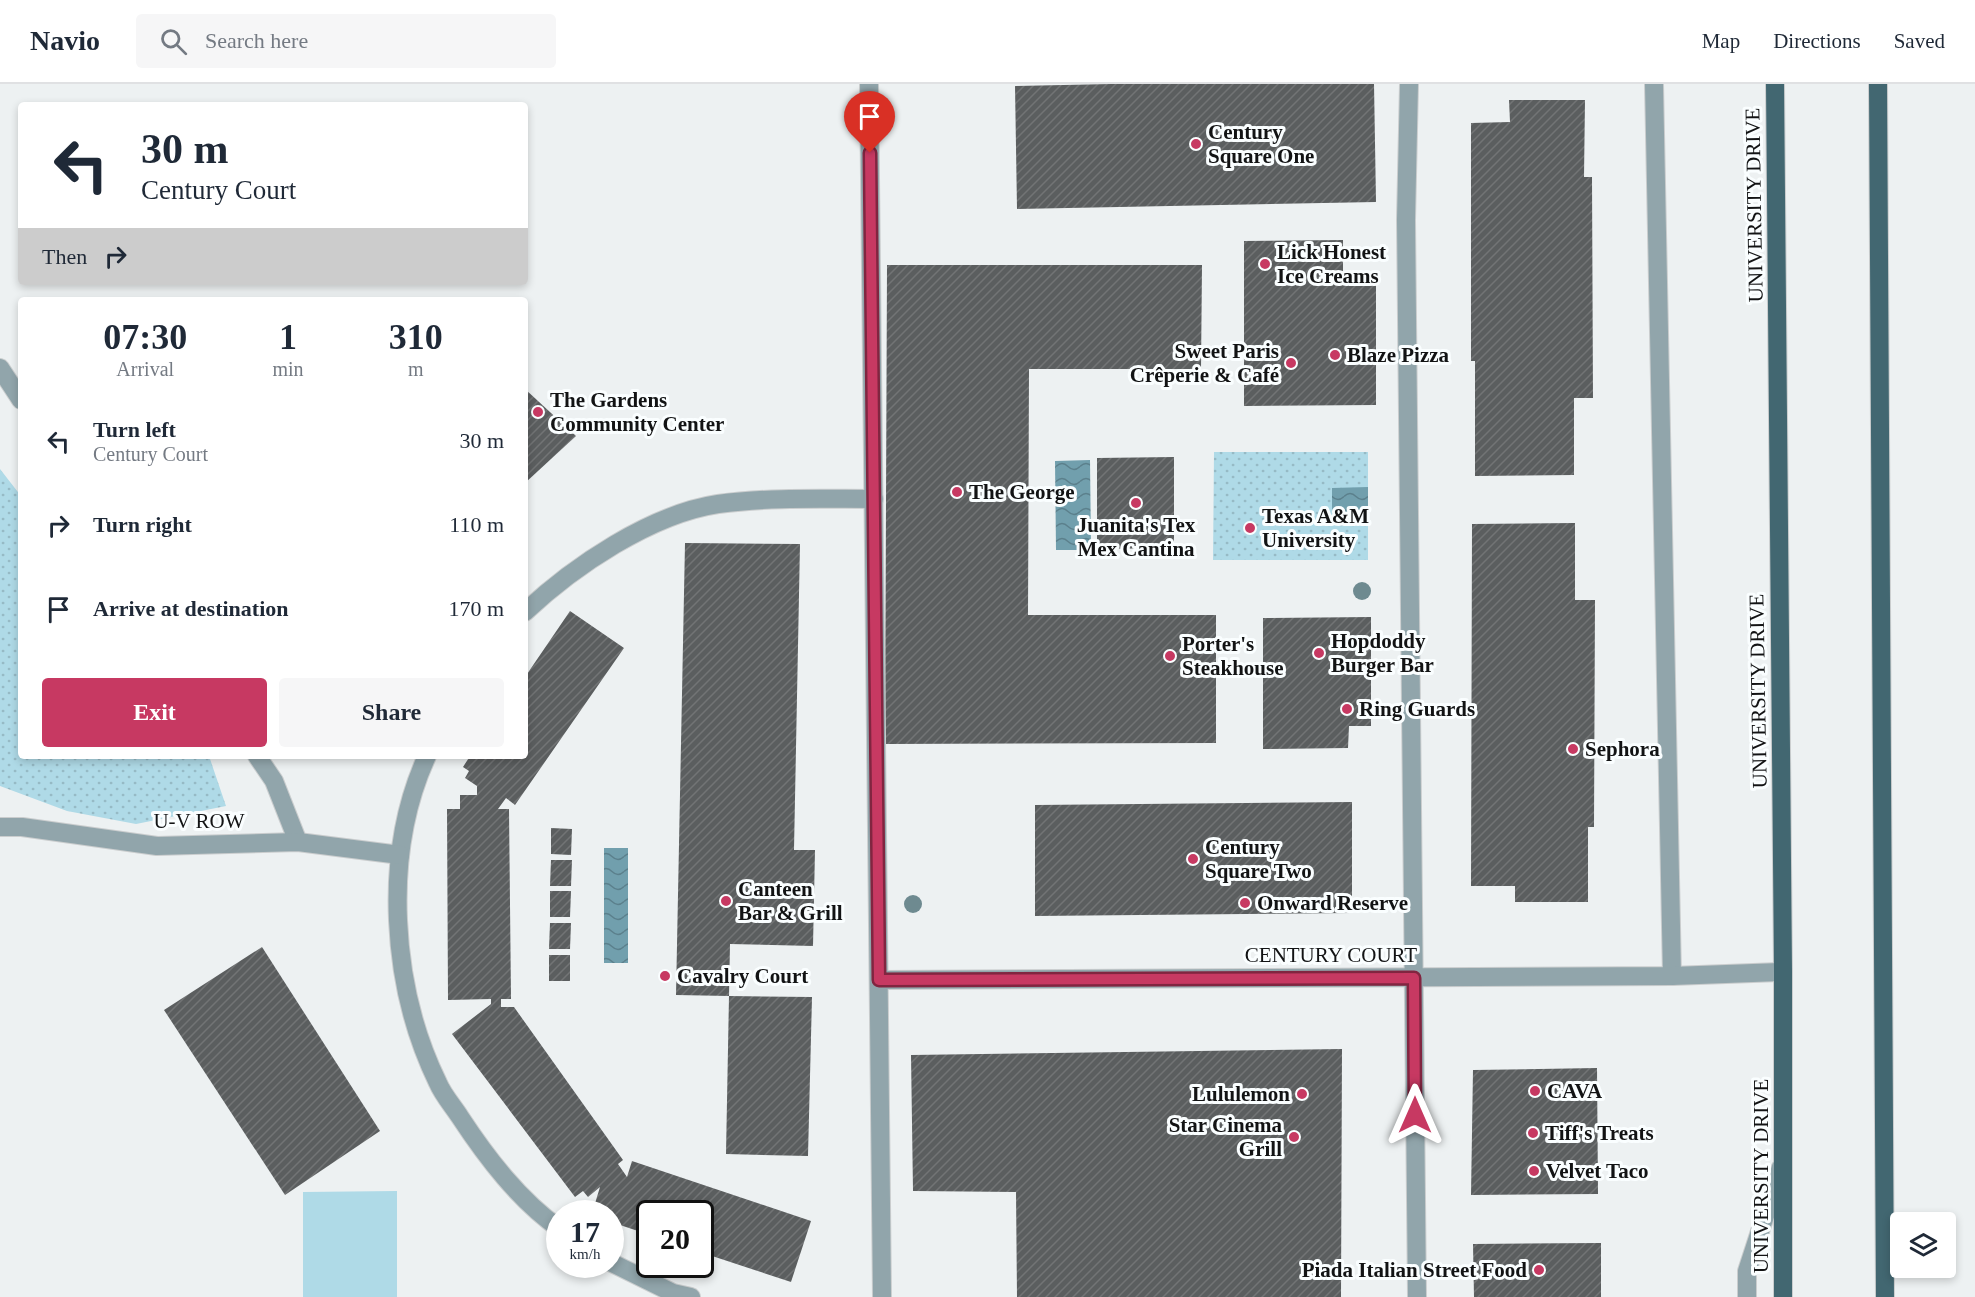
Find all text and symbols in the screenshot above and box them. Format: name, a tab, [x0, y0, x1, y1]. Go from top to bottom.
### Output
search box	[136, 14, 556, 68]
text: Navio	[30, 25, 100, 56]
icon: search	[157, 25, 190, 58]
text: Search here	[205, 28, 308, 53]
text: Map	[1702, 29, 1740, 53]
text: Directions	[1773, 29, 1861, 53]
text: Saved	[1894, 29, 1945, 53]
pin	[844, 91, 895, 153]
icon: arrive	[853, 100, 886, 133]
street label: UNIVERSITY DRIVE	[1740, 107, 1768, 303]
place label: Century Square One	[1208, 120, 1314, 168]
icon: left	[42, 126, 120, 204]
text: 30 m	[141, 126, 229, 172]
marker: Century Square One	[1189, 137, 1203, 151]
text: Century Court	[141, 175, 296, 205]
icon: right	[99, 240, 132, 273]
place label: Lick Honest Ice Creams	[1277, 240, 1386, 288]
text: Then	[42, 244, 87, 269]
marker: Lick Honest Ice Creams	[1258, 257, 1272, 271]
text: 07:30	[103, 317, 187, 357]
text: 1	[279, 317, 297, 357]
text: 310	[389, 317, 443, 357]
place label: Sweet Paris Crêperie & Café	[1130, 339, 1279, 387]
place label: Blaze Pizza	[1347, 343, 1450, 367]
marker: Blaze Pizza	[1328, 348, 1342, 362]
marker: Sweet Paris Crêperie & Café	[1284, 356, 1298, 370]
text: Arrival	[116, 358, 174, 380]
text: min	[272, 358, 304, 380]
text: m	[408, 358, 424, 380]
place label: The Gardens Community Center	[550, 388, 724, 436]
marker: The Gardens Community Center	[531, 405, 545, 419]
text: Turn left	[93, 417, 176, 442]
icon: left	[42, 425, 75, 458]
text: 30 m	[459, 428, 504, 453]
text: Century Court	[93, 443, 208, 465]
place label: The George	[969, 480, 1075, 504]
marker: The George	[950, 485, 964, 499]
marker: Juanita's Tex Mex Cantina	[1129, 496, 1143, 510]
place label: Texas A&M University	[1262, 504, 1369, 552]
icon: right	[42, 509, 75, 542]
text: Turn right	[93, 512, 192, 537]
text: 110 m	[449, 512, 504, 537]
place label: Juanita's Tex Mex Cantina	[1077, 513, 1196, 561]
marker: Texas A&M University	[1243, 521, 1257, 535]
icon: arrive	[42, 593, 75, 626]
street label: UNIVERSITY DRIVE	[1744, 593, 1772, 789]
text: Arrive at destination	[93, 596, 289, 621]
text: 170 m	[448, 596, 504, 621]
place label: Hopdoddy Burger Bar	[1331, 629, 1434, 677]
place label: Porter's Steakhouse	[1182, 632, 1284, 680]
marker: Hopdoddy Burger Bar	[1312, 646, 1326, 660]
marker: Porter's Steakhouse	[1163, 649, 1177, 663]
button: Exit	[42, 678, 267, 747]
button: Share	[279, 678, 504, 747]
place label: Ring Guards	[1359, 697, 1475, 721]
marker: Ring Guards	[1340, 702, 1354, 716]
place label: Sephora	[1585, 737, 1660, 761]
marker: Sephora	[1566, 742, 1580, 756]
street label: U-V ROW	[153, 809, 245, 833]
place label: Century Square Two	[1205, 835, 1312, 883]
marker: Century Square Two	[1186, 852, 1200, 866]
place label: Canteen Bar & Grill	[738, 877, 843, 925]
place label: Onward Reserve	[1257, 891, 1408, 915]
marker: Canteen Bar & Grill	[719, 894, 733, 908]
marker: Onward Reserve	[1238, 896, 1252, 910]
street label: CENTURY COURT	[1245, 943, 1417, 967]
place label: Cavalry Court	[677, 964, 808, 988]
marker: Cavalry Court	[658, 969, 672, 983]
place label: CAVA	[1547, 1079, 1603, 1103]
street label: UNIVERSITY DRIVE	[1749, 1079, 1773, 1273]
place label: Lululemon	[1192, 1082, 1290, 1106]
position arrow	[1383, 1083, 1447, 1147]
marker: CAVA	[1528, 1084, 1542, 1098]
marker: Lululemon	[1295, 1087, 1309, 1101]
place label: Star Cinema Grill	[1169, 1113, 1282, 1161]
place label: Tiff's Treats	[1545, 1121, 1654, 1145]
marker: Tiff's Treats	[1526, 1126, 1540, 1140]
marker: Star Cinema Grill	[1287, 1130, 1301, 1144]
place label: Velvet Taco	[1546, 1159, 1648, 1183]
marker: Velvet Taco	[1527, 1164, 1541, 1178]
speed limit sign: 20	[636, 1200, 714, 1278]
map controls	[1890, 1212, 1956, 1278]
button: layers	[1890, 1212, 1956, 1278]
text: 17	[570, 1215, 600, 1248]
text: km/h	[570, 1246, 600, 1262]
place label: Piada Italian Street Food	[1302, 1258, 1527, 1282]
marker: Piada Italian Street Food	[1532, 1263, 1546, 1277]

